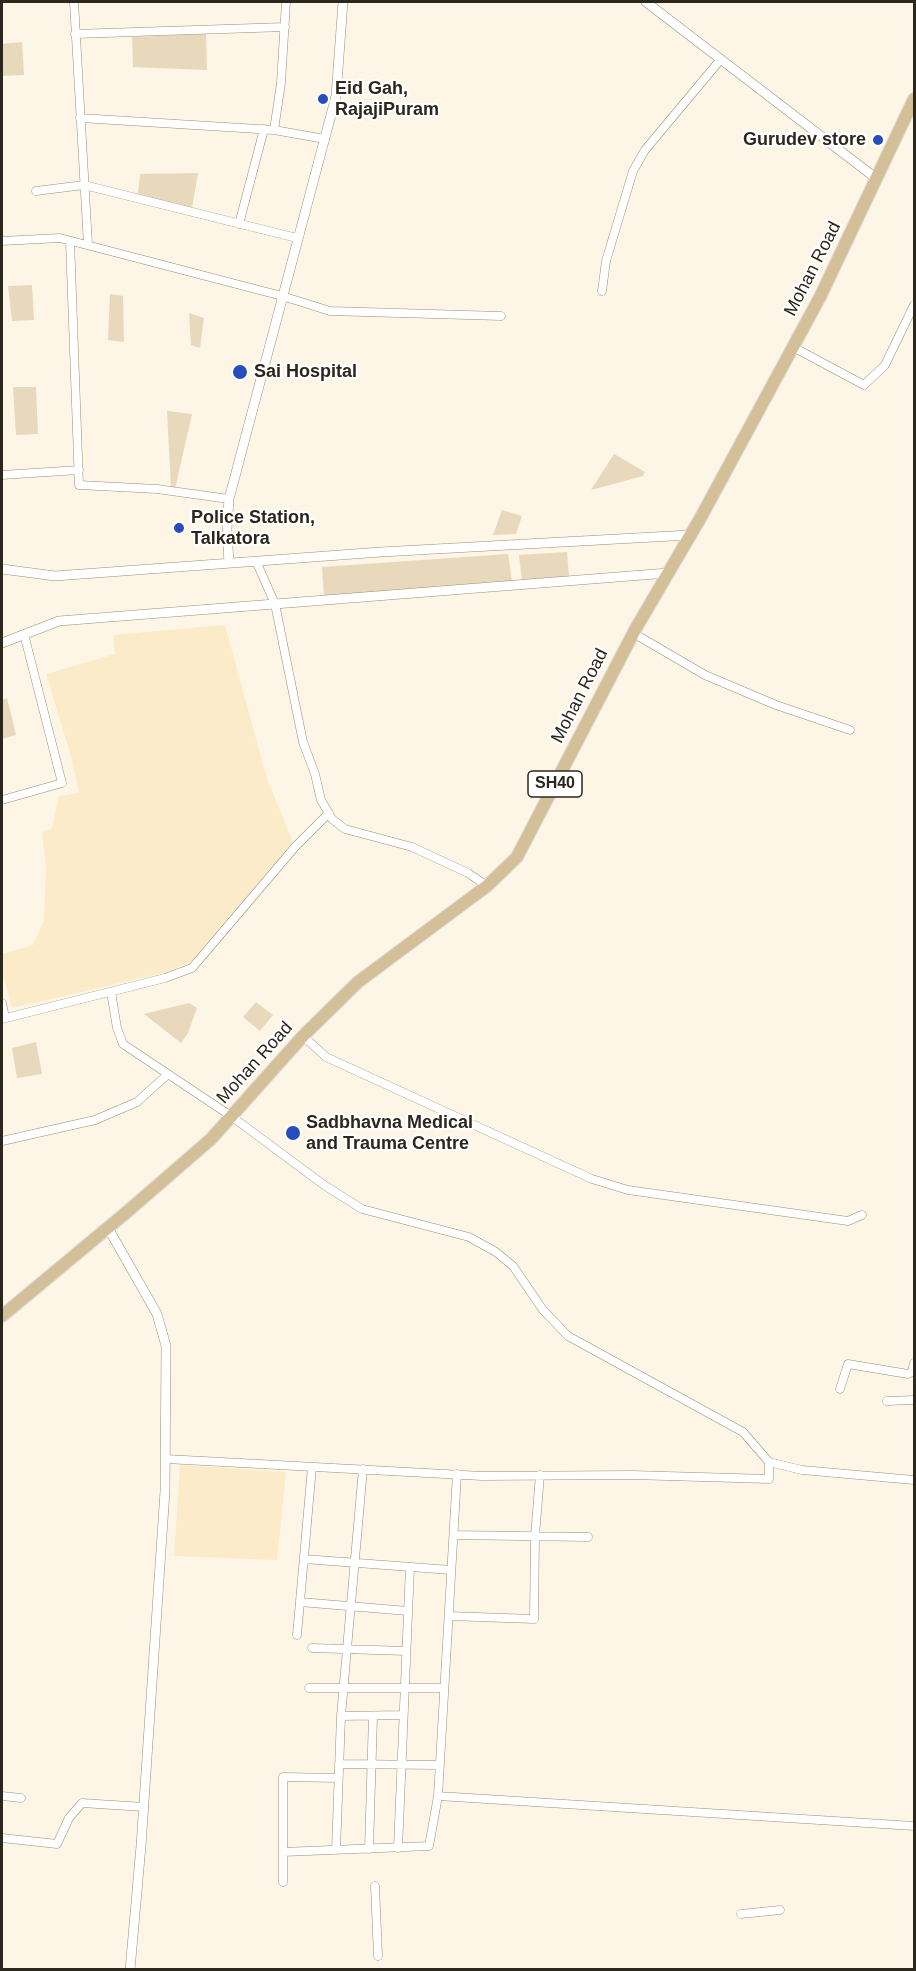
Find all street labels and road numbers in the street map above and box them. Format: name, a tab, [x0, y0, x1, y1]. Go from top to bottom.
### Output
street label: Mohan Road	[780, 218, 846, 320]
street label: Mohan Road	[547, 645, 613, 747]
road number: SH40	[528, 771, 582, 797]
street label: Mohan Road	[212, 1017, 298, 1109]

